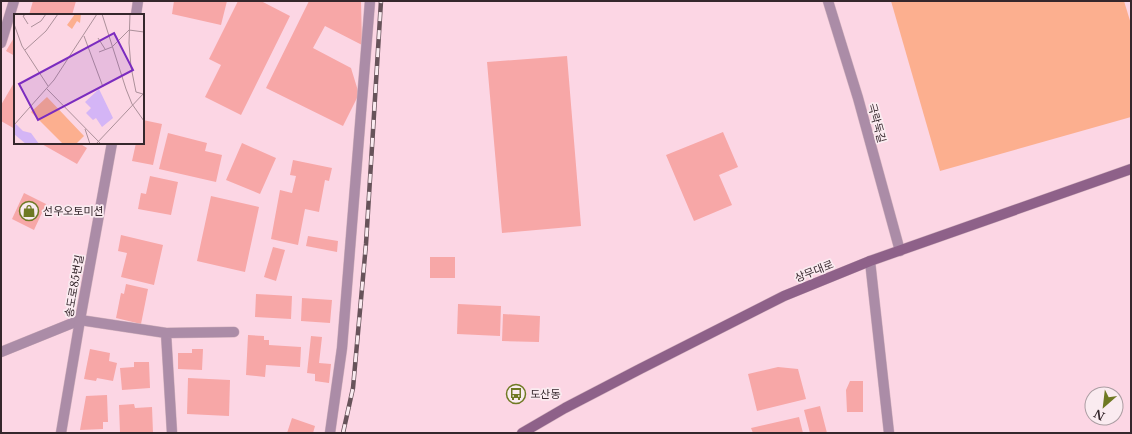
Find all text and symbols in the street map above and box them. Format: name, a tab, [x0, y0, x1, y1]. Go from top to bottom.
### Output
inset map	[14, 14, 144, 144]
street label: 극락둑길	[865, 102, 889, 144]
shop icon: 선우오토미션	[18, 200, 40, 222]
place label: 선우오토미션	[43, 204, 104, 218]
street label: 송도로85번길	[62, 254, 86, 318]
street label: 상무대로	[793, 257, 835, 285]
bus stop icon: 도산동	[505, 383, 527, 405]
north arrow	[1084, 386, 1124, 426]
place label: 도산동	[530, 387, 560, 401]
text: N	[1091, 406, 1107, 423]

